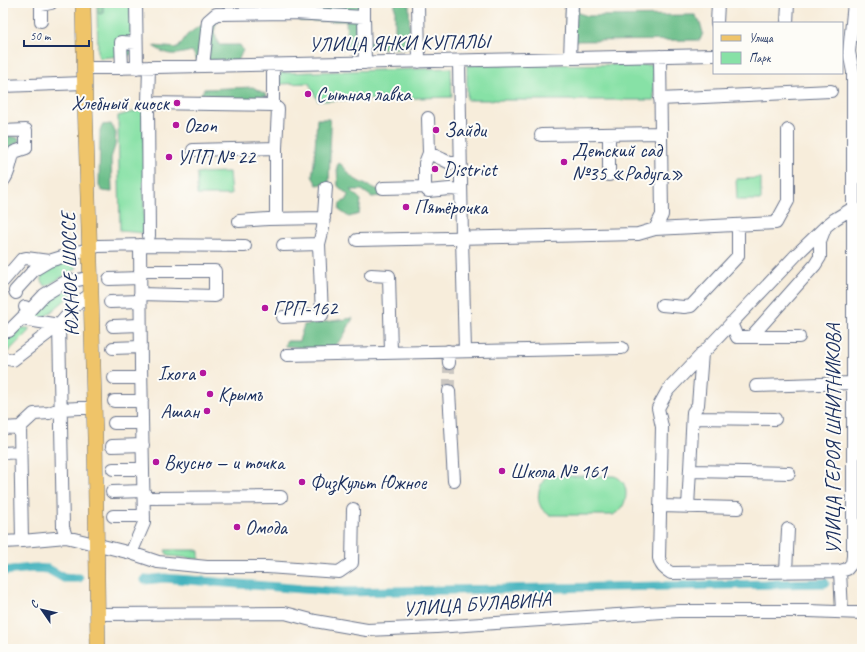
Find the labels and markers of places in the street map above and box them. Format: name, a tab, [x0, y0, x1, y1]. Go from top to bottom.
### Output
place label: Сытная лавка	[316, 82, 412, 107]
marker: Сытная лавка	[303, 89, 313, 99]
place label: Хлебный киоск	[71, 91, 171, 116]
marker: Хлебный киоск	[172, 98, 182, 108]
place label: Ozon	[184, 113, 218, 138]
place label: Зайди	[444, 118, 488, 143]
marker: Ozon	[171, 120, 181, 130]
marker: Зайди	[431, 125, 441, 135]
place label: Детский сад №35 «Радуга»	[572, 138, 683, 186]
place label: УПП № 22	[177, 145, 257, 170]
marker: УПП № 22	[164, 152, 174, 162]
place label: District	[443, 157, 499, 182]
marker: Детский сад №35 «Радуга»	[559, 157, 569, 167]
marker: District	[430, 164, 440, 174]
place label: Пятёрочка	[414, 195, 489, 220]
marker: Пятёрочка	[401, 202, 411, 212]
place label: ГРП-162	[273, 296, 339, 321]
marker: ГРП-162	[260, 303, 270, 313]
place label: Ixora	[158, 361, 197, 386]
marker: Ixora	[198, 368, 208, 378]
place label: Крымъ	[218, 382, 263, 407]
marker: Крымъ	[205, 389, 215, 399]
place label: Ашан	[160, 399, 201, 424]
marker: Ашан	[202, 406, 212, 416]
place label: Вкусно — и точка	[164, 450, 286, 475]
marker: Вкусно — и точка	[151, 457, 161, 467]
place label: Школа № 161	[510, 459, 608, 484]
marker: Школа № 161	[497, 466, 507, 476]
place label: ФизКульт Южное	[310, 470, 428, 496]
marker: ФизКульт Южное	[297, 477, 307, 487]
place label: Омода	[245, 515, 289, 540]
marker: Омода	[232, 522, 242, 532]

